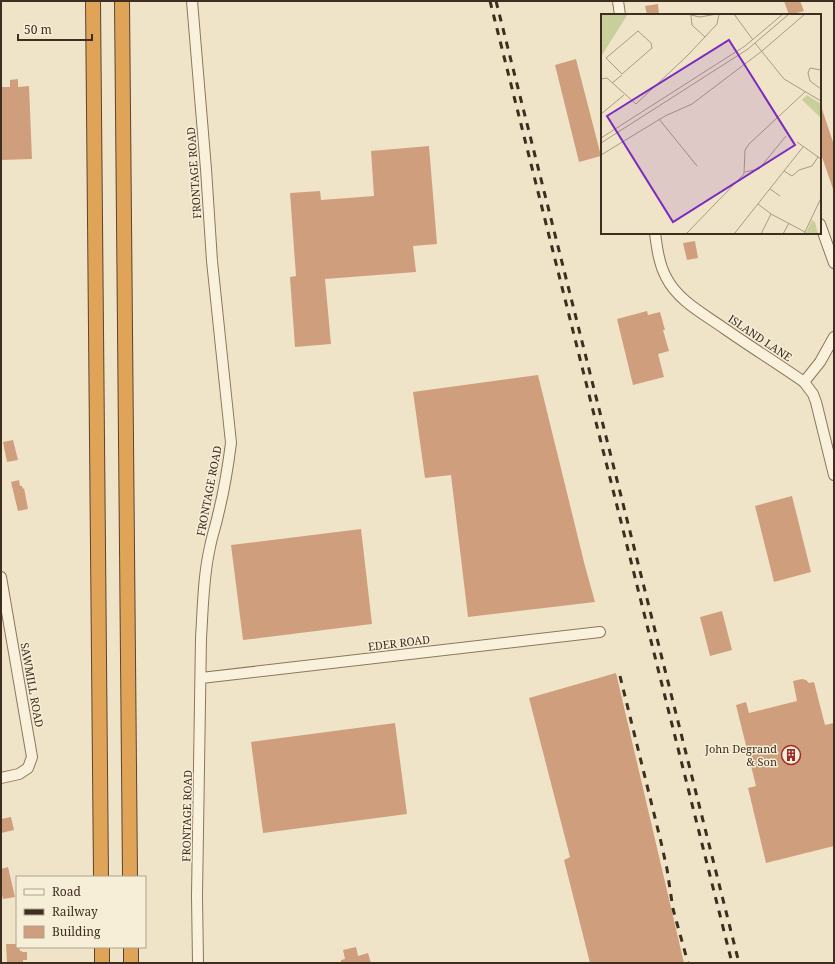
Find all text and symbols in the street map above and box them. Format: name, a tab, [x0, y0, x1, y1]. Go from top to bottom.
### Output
inset map	[601, 14, 821, 234]
scale bar	[18, 16, 92, 42]
text: 50 m	[24, 21, 52, 38]
street label: FRONTAGE ROAD	[183, 127, 204, 219]
street label: ISLAND LANE	[726, 311, 795, 365]
street label: FRONTAGE ROAD	[192, 444, 225, 537]
street label: EDER ROAD	[367, 631, 431, 654]
street label: SAWMILL ROAD	[18, 641, 47, 729]
place label: John Degrand & Son	[704, 741, 777, 769]
building icon: John Degrand & Son	[780, 744, 802, 766]
street label: FRONTAGE ROAD	[178, 770, 195, 862]
legend	[16, 876, 146, 948]
text: Road	[52, 883, 82, 900]
text: Railway	[52, 903, 98, 920]
text: Building	[52, 923, 101, 940]

